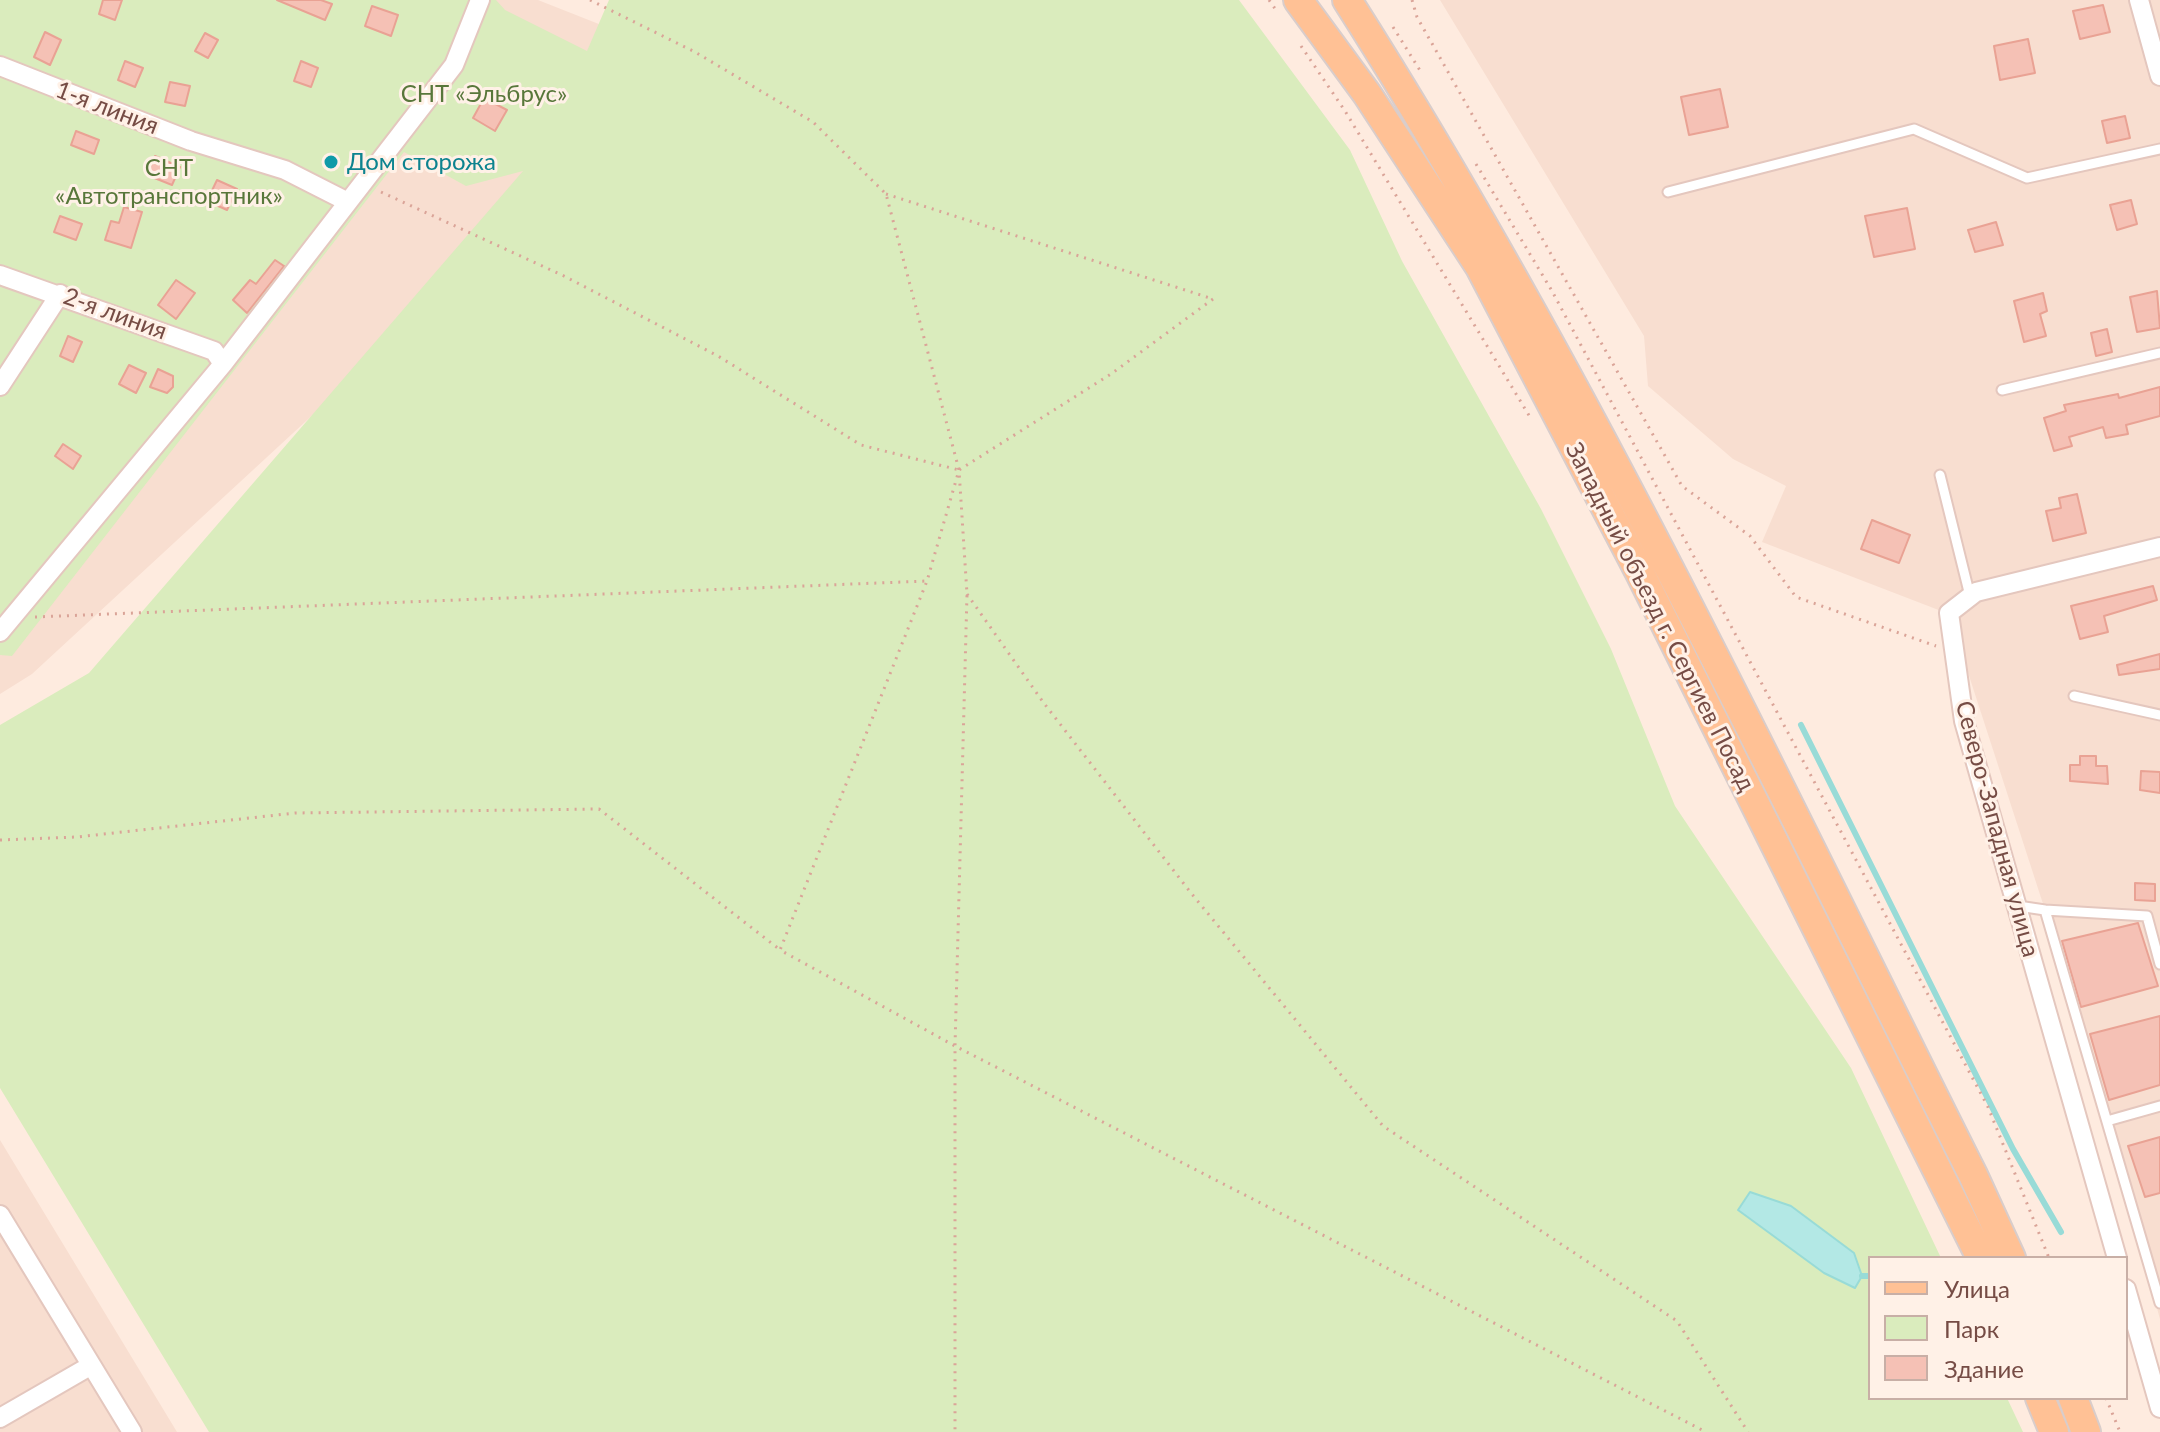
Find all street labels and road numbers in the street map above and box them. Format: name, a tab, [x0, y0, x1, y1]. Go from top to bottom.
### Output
street label: 1-я линия	[52, 75, 162, 141]
street label: 2-я линия	[59, 282, 171, 346]
street label: Западный объезд г. Сергиев Посад	[1559, 438, 1761, 796]
street label: Северо-Западная улица	[1949, 698, 2045, 960]

